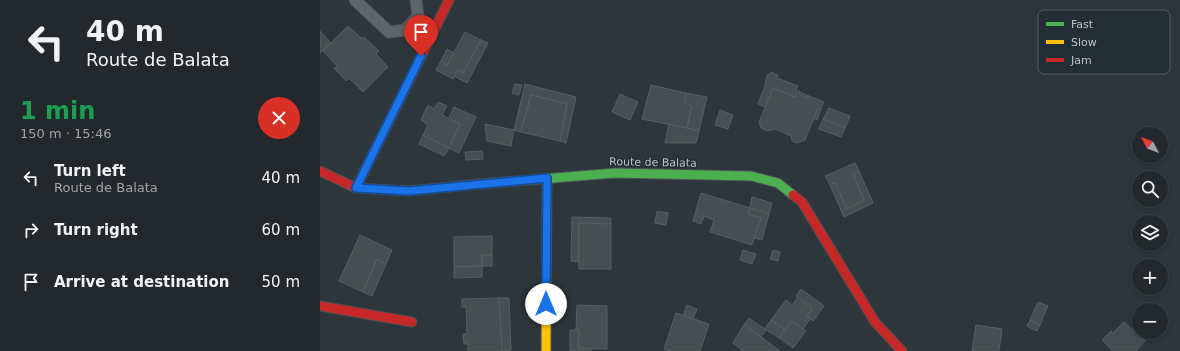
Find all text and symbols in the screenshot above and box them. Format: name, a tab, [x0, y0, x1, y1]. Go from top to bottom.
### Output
legend	[1038, 10, 1170, 74]
text: 40 m	[86, 15, 164, 48]
pin	[404, 15, 438, 56]
icon: left	[20, 16, 72, 68]
text: Fast	[1071, 18, 1094, 31]
icon: arrive	[410, 21, 432, 43]
text: Slow	[1071, 36, 1097, 49]
text: Route de Balata	[86, 49, 230, 70]
text: Jam	[1070, 54, 1092, 67]
text: 1 min	[20, 97, 95, 125]
button: close	[258, 97, 300, 139]
text: 150 m · 15:46	[20, 126, 111, 141]
north arrow	[1132, 127, 1168, 163]
map controls	[1132, 127, 1168, 339]
street label: Route de Balata	[609, 155, 697, 170]
text: Turn left	[54, 162, 126, 180]
icon: left	[20, 167, 42, 189]
text: 40 m	[262, 169, 300, 187]
button: search	[1132, 171, 1168, 207]
text: Route de Balata	[54, 180, 158, 195]
button: layers	[1132, 215, 1168, 251]
icon: right	[20, 219, 42, 241]
text: Turn right	[54, 221, 138, 239]
text: 60 m	[262, 221, 300, 239]
button: +	[1132, 259, 1168, 295]
icon: arrive	[20, 271, 42, 293]
text: Arrive at destination	[54, 273, 229, 291]
text: 50 m	[262, 273, 300, 291]
position arrow	[525, 283, 567, 325]
button: −	[1132, 303, 1168, 339]

